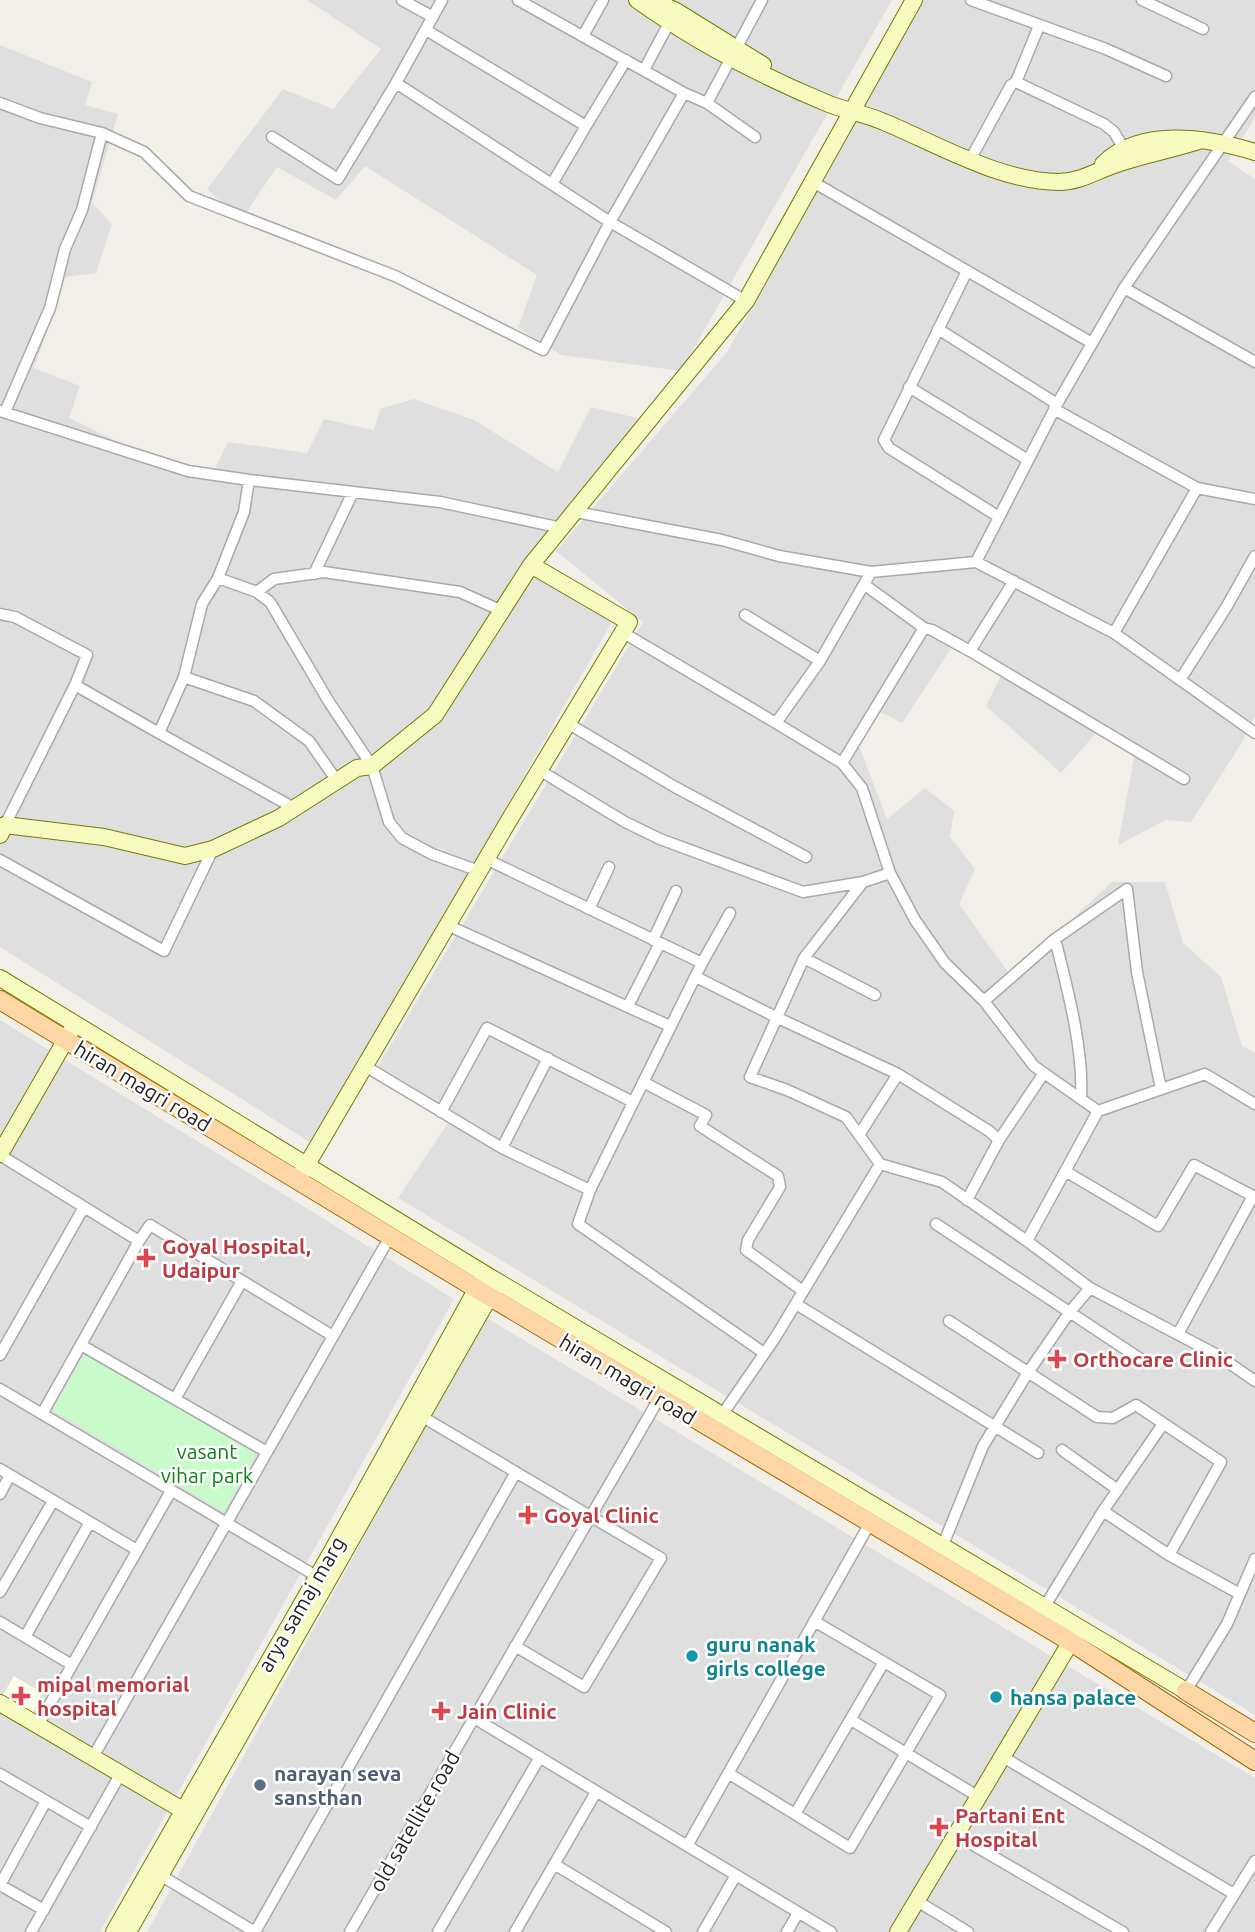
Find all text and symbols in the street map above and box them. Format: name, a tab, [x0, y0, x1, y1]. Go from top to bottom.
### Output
street label: hiran magri road	[70, 1036, 216, 1136]
place label: Goyal Hospital, Udaipur	[162, 1234, 311, 1282]
marker: Goyal Hospital, Udaipur	[136, 1248, 156, 1268]
street label: hiran magri road	[555, 1329, 701, 1429]
place label: Orthocare Clinic	[1073, 1347, 1233, 1371]
marker: Orthocare Clinic	[1047, 1349, 1067, 1369]
park label: vasant vihar park	[161, 1439, 254, 1487]
place label: Goyal Clinic	[544, 1503, 659, 1527]
marker: Goyal Clinic	[518, 1505, 538, 1525]
street label: arya samaj marg	[252, 1532, 350, 1676]
place label: guru nanak girls college	[706, 1632, 826, 1680]
marker: guru nanak girls college	[684, 1648, 700, 1664]
place label: mipal memorial hospital	[37, 1672, 189, 1720]
place label: hansa palace	[1010, 1685, 1136, 1709]
marker: mipal memorial hospital	[11, 1686, 31, 1706]
marker: hansa palace	[988, 1689, 1004, 1705]
place label: Jain Clinic	[457, 1699, 556, 1723]
marker: Jain Clinic	[431, 1701, 451, 1721]
street label: old satellite road	[364, 1746, 464, 1896]
place label: narayan seva sansthan	[274, 1761, 402, 1809]
marker: narayan seva sansthan	[252, 1777, 268, 1793]
place label: Partani Ent Hospital	[955, 1803, 1065, 1851]
marker: Partani Ent Hospital	[929, 1817, 949, 1837]

